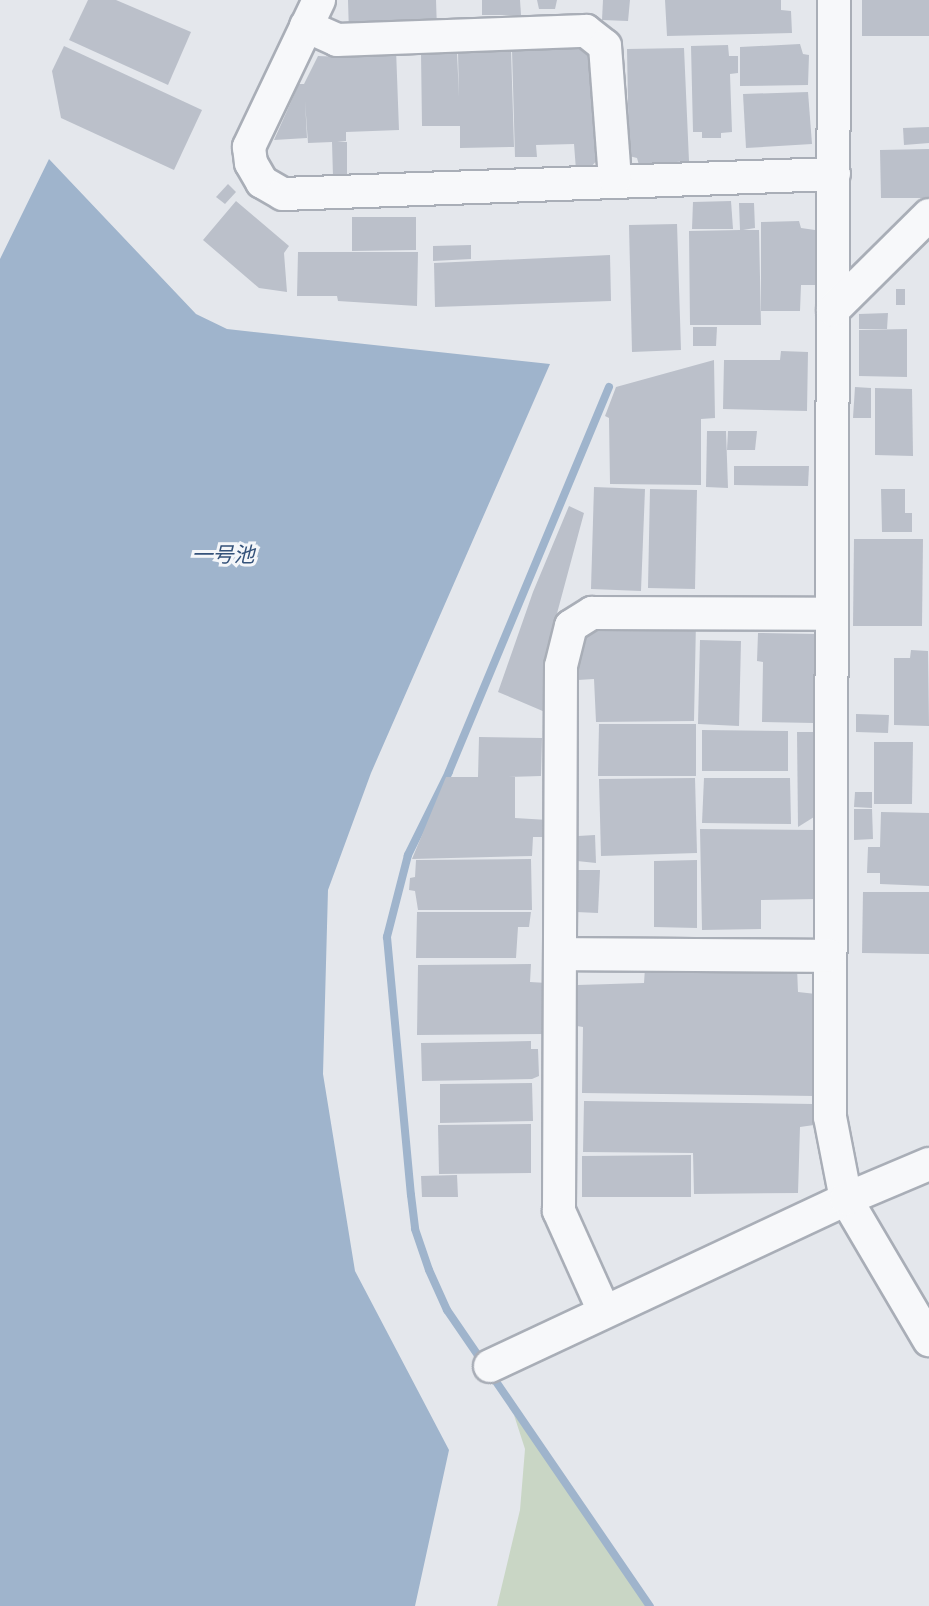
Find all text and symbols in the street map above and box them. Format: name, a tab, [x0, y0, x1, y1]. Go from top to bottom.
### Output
water label: 一号池	[192, 541, 254, 567]

